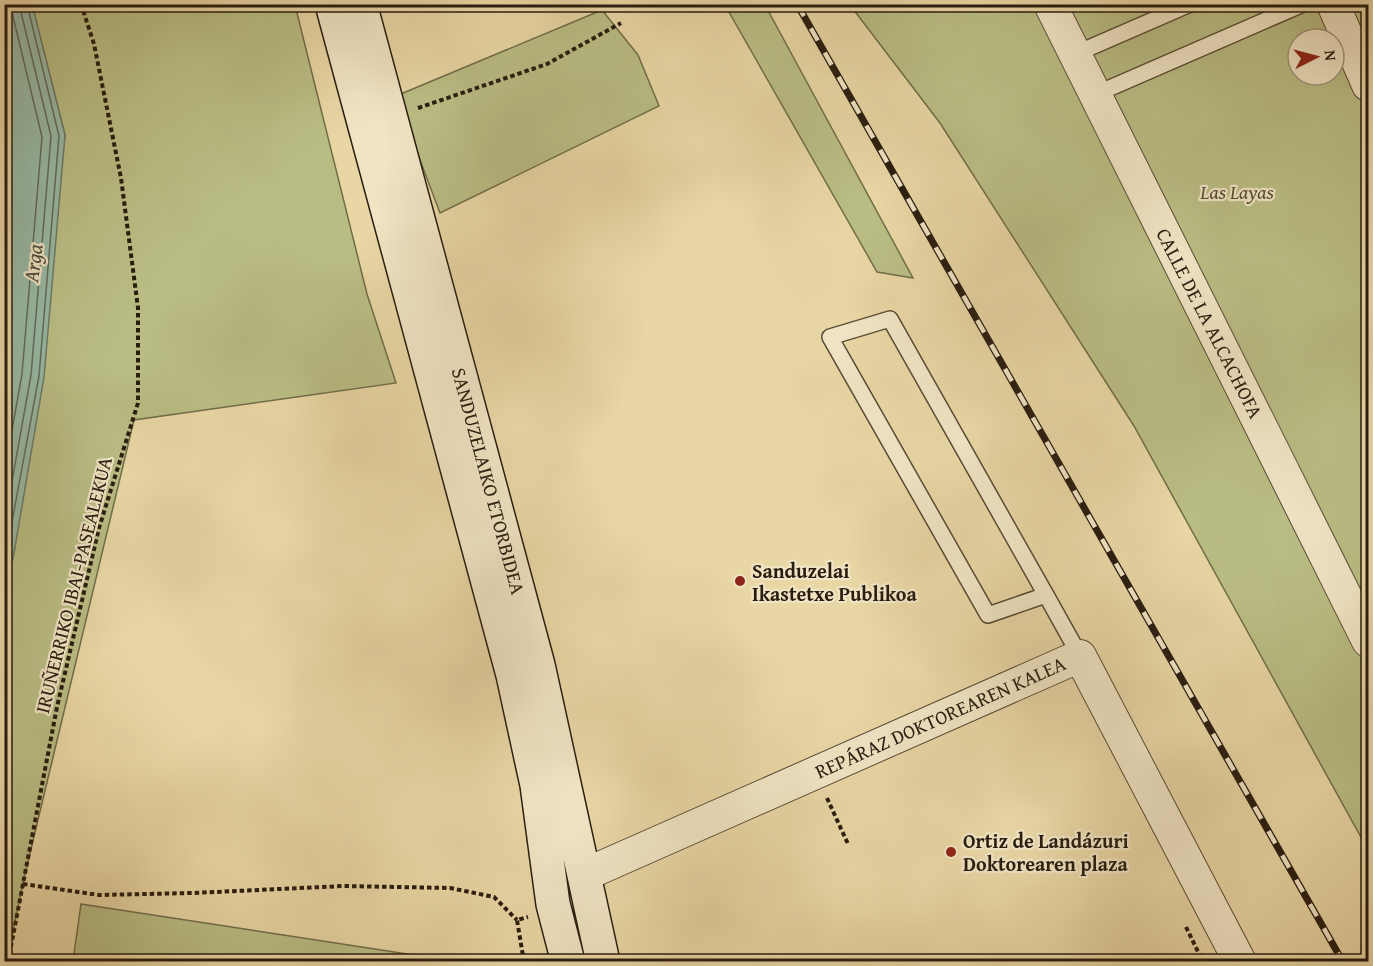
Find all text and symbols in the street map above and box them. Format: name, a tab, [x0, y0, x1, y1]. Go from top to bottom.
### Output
north arrow	[1286, 27, 1346, 87]
text: N	[1318, 49, 1343, 62]
park label: Las Layas	[1199, 177, 1275, 206]
street label: CALLE DE LA ALCACHOFA	[1149, 223, 1271, 423]
water label: Arga	[15, 242, 51, 285]
street label: SANDUZELAIKO ETORBIDEA	[445, 364, 533, 598]
street label: IRUÑERRIKO IBAI-PASEALEKUA	[27, 454, 119, 716]
place label: Sanduzelai Ikastetxe Publikoa	[752, 556, 917, 608]
marker: Sanduzelai Ikastetxe Publikoa	[733, 574, 747, 588]
street label: REPÁRAZ DOKTOREAREN KALEA	[810, 649, 1070, 785]
place label: Ortiz de Landázuri Doktorearen plaza	[963, 826, 1129, 878]
marker: Ortiz de Landázuri Doktorearen plaza	[944, 845, 958, 859]

